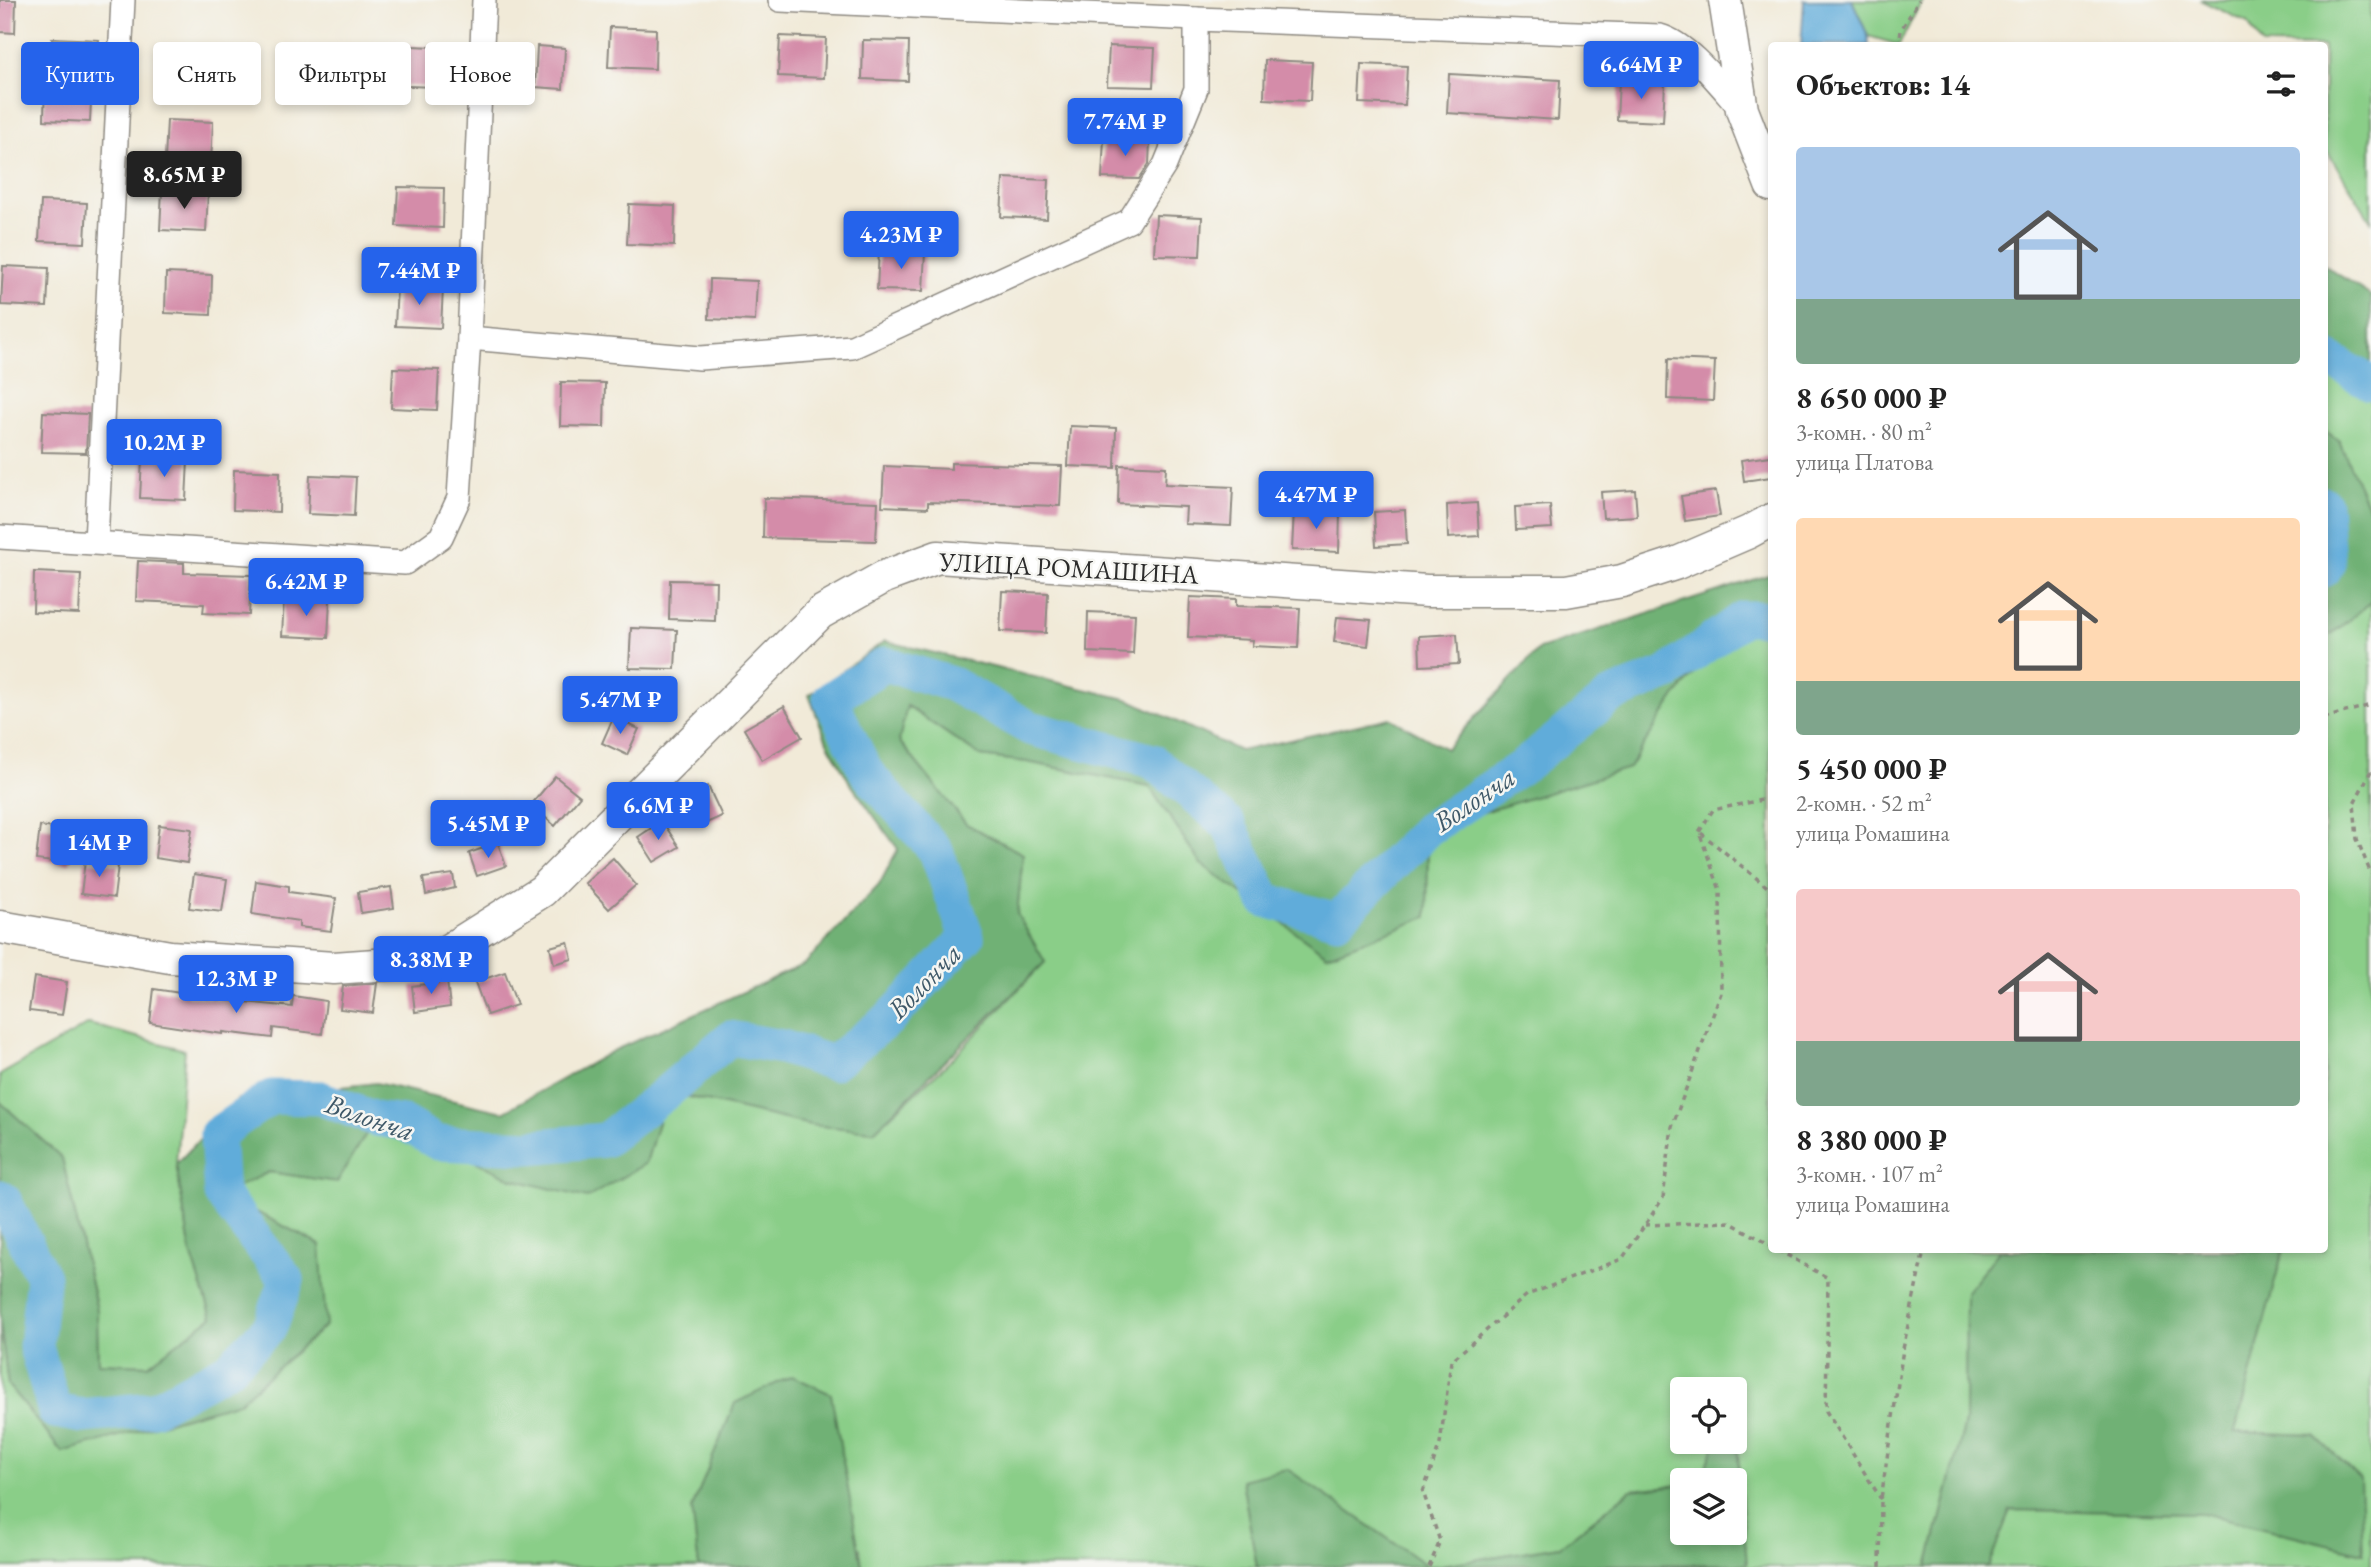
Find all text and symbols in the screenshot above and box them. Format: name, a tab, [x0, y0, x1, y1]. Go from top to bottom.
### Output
chip: Купить	[21, 42, 139, 105]
chip: Снять	[153, 42, 261, 105]
chip: Фильтры	[275, 42, 411, 105]
chip: Новое	[425, 42, 535, 105]
pin: 6.64M ₽	[1576, 42, 1706, 101]
text: 6.64M ₽	[1600, 49, 1682, 79]
text: Объектов: 14	[1796, 65, 1970, 104]
icon: filters	[2262, 65, 2300, 103]
pin: 7.74M ₽	[1060, 99, 1190, 158]
text: 7.74M ₽	[1084, 106, 1166, 136]
pin: 8.65M ₽	[119, 152, 249, 211]
text: 8.65M ₽	[143, 159, 225, 189]
icon: home	[1985, 192, 2111, 318]
pin: 4.23M ₽	[836, 212, 966, 271]
text: 4.23M ₽	[860, 219, 942, 249]
pin: 7.44M ₽	[354, 247, 484, 307]
text: 7.44M ₽	[378, 255, 460, 285]
text: 8 650 000 ₽	[1796, 378, 1947, 417]
text: 3-комн. · 80 m²	[1796, 417, 1932, 447]
pin: 10.2M ₽	[99, 420, 229, 479]
text: 10.2M ₽	[123, 427, 205, 457]
text: улица Платова	[1796, 447, 1933, 477]
pin: 4.47M ₽	[1251, 472, 1381, 531]
text: 4.47M ₽	[1275, 479, 1357, 509]
street label: УЛИЦА РОМАШИНА	[937, 544, 1201, 592]
pin: 6.42M ₽	[241, 558, 371, 618]
icon: home	[1985, 563, 2111, 689]
text: 6.42M ₽	[265, 566, 347, 596]
pin: 5.47M ₽	[555, 676, 685, 736]
text: 5.47M ₽	[579, 684, 661, 714]
text: 5 450 000 ₽	[1796, 749, 1947, 788]
water label: Волонча	[1425, 759, 1522, 840]
pin: 6.6M ₽	[601, 782, 715, 842]
text: 2-комн. · 52 m²	[1796, 788, 1932, 818]
text: 6.6M ₽	[623, 790, 693, 820]
pin: 5.45M ₽	[423, 800, 553, 860]
text: 5.45M ₽	[447, 808, 529, 838]
text: улица Ромашина	[1796, 818, 1950, 848]
pin: 14M ₽	[50, 820, 148, 879]
text: 14M ₽	[66, 827, 132, 857]
icon: home	[1985, 934, 2111, 1060]
pin: 8.38M ₽	[366, 936, 496, 996]
water label: Волонча	[879, 936, 969, 1027]
text: 8.38M ₽	[390, 944, 472, 974]
pin: 12.3M ₽	[171, 956, 301, 1015]
text: 12.3M ₽	[195, 963, 277, 993]
water label: Волонча	[320, 1085, 419, 1149]
text: 8 380 000 ₽	[1796, 1120, 1947, 1159]
text: 3-комн. · 107 m²	[1796, 1159, 1943, 1189]
text: улица Ромашина	[1796, 1189, 1950, 1219]
map controls	[1670, 1377, 1747, 1545]
button: locate	[1670, 1377, 1747, 1454]
button: layers	[1670, 1468, 1747, 1545]

